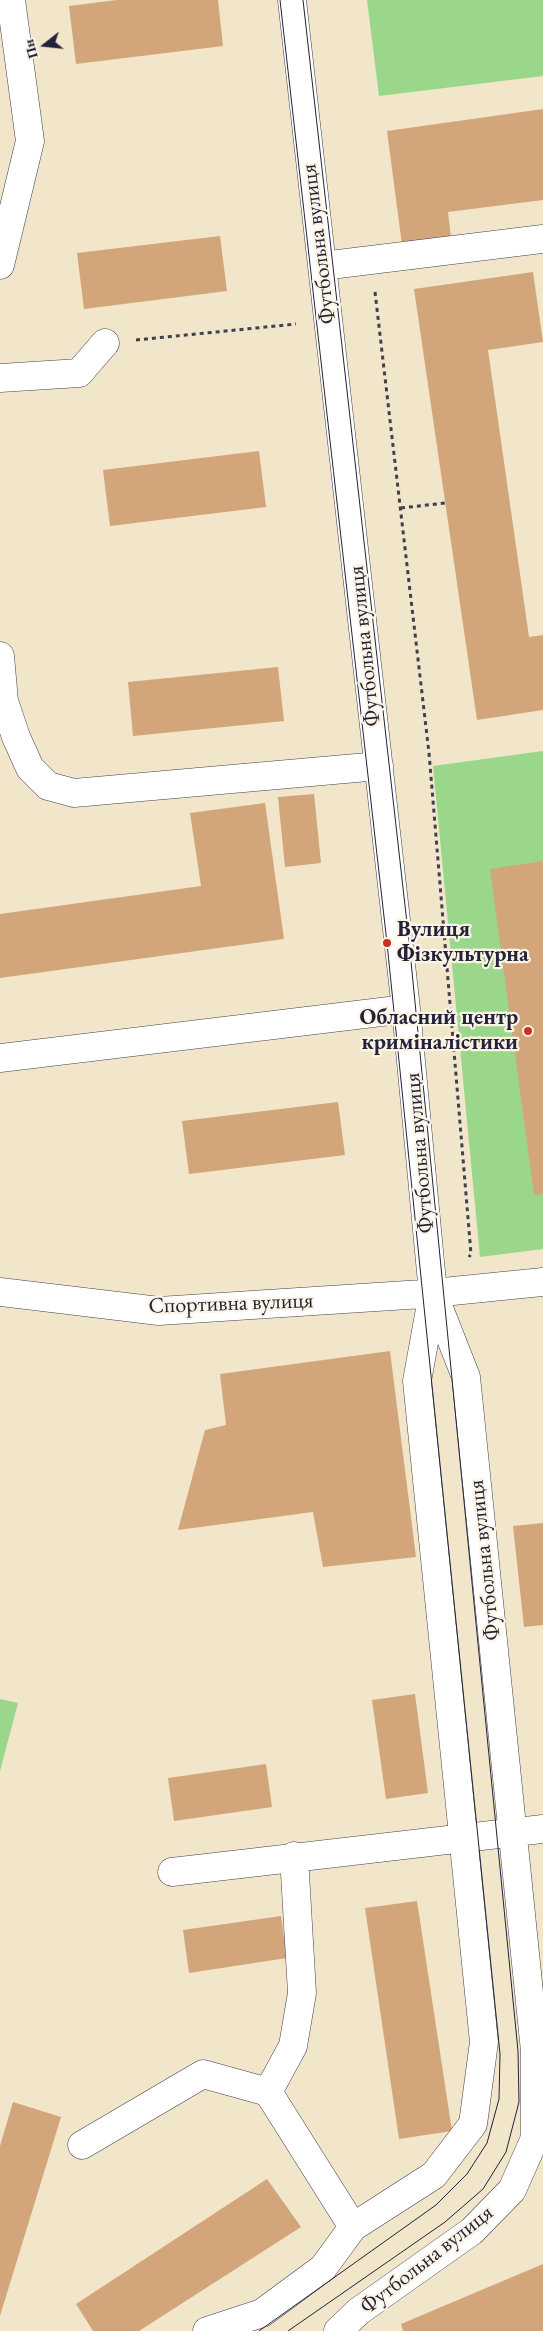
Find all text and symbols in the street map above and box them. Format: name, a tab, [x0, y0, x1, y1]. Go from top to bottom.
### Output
north arrow	[20, 20, 70, 70]
text: Пн	[19, 37, 42, 61]
street label: Футбольна вулиця	[296, 162, 342, 326]
street label: Футбольна вулиця	[343, 564, 387, 728]
place label: Вулиця Фізкультурна	[397, 917, 529, 968]
marker: Вулиця Фізкультурна	[381, 937, 393, 949]
place label: Обласний центр криміналістики	[360, 1005, 518, 1056]
marker: Обласний центр криміналістики	[522, 1025, 534, 1037]
street label: Футбольна вулиця	[400, 1071, 440, 1235]
street label: Спортивна вулиця	[148, 1288, 314, 1320]
street label: Футбольна вулиця	[463, 1478, 507, 1642]
street label: Футбольна вулиця	[355, 2200, 499, 2320]

